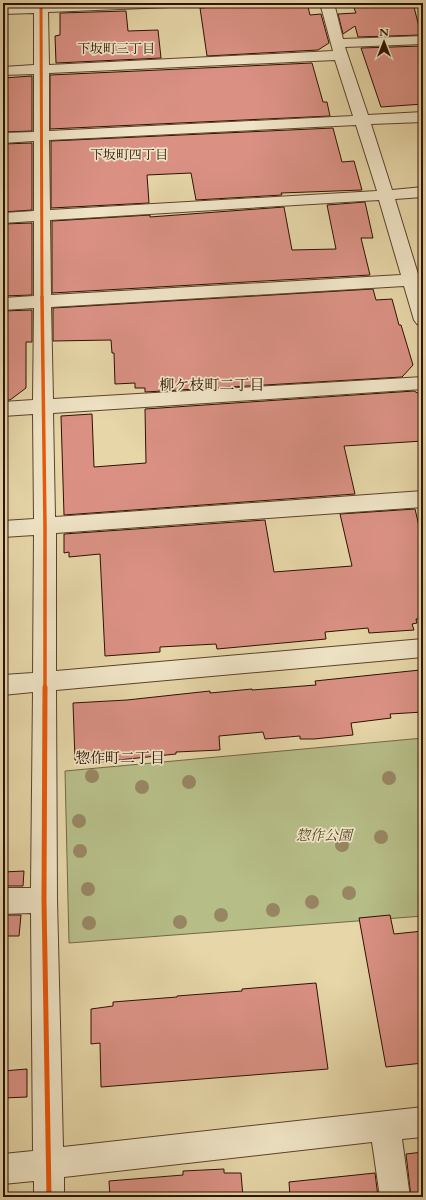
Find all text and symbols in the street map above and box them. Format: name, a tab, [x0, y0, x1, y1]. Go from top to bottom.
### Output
north arrow	[364, 22, 404, 62]
text: N	[379, 25, 389, 40]
district label: 下坂町三丁目	[77, 40, 155, 58]
district label: 下坂町四丁目	[90, 146, 168, 164]
district label: 柳ケ枝町二丁目	[159, 375, 265, 395]
district label: 惣作町二丁目	[75, 748, 165, 768]
park label: 惣作公園	[296, 826, 354, 845]

